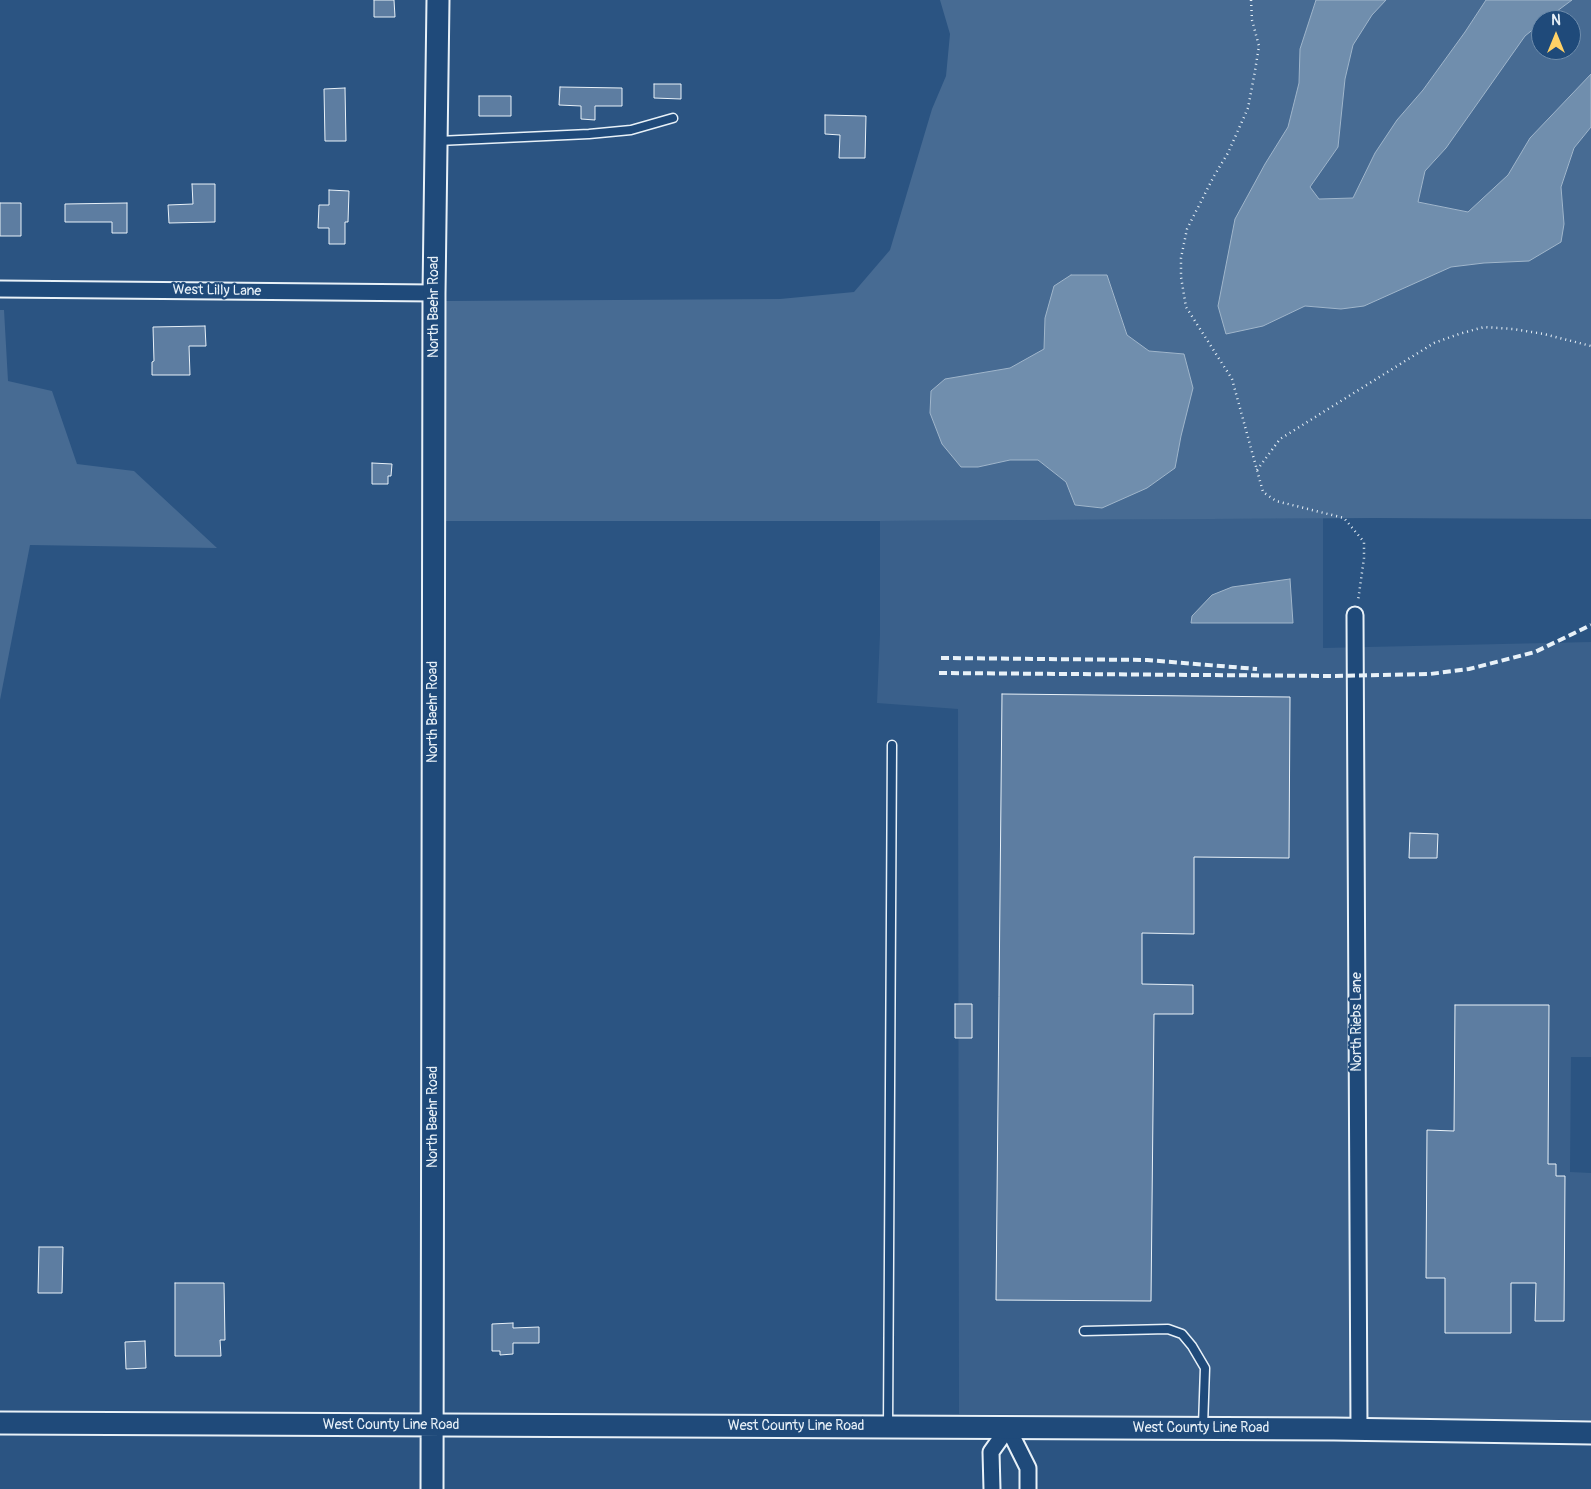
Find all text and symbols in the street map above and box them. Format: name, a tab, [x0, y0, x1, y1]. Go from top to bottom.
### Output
north arrow	[1531, 10, 1581, 60]
text: N	[1551, 12, 1561, 29]
street label: North Baehr Road	[426, 256, 442, 358]
street label: West Lilly Lane	[173, 282, 261, 300]
street label: North Baehr Road	[425, 661, 441, 763]
street label: North Riebs Lane	[1349, 972, 1365, 1072]
street label: North Baehr Road	[425, 1066, 441, 1168]
street label: West County Line Road	[323, 1417, 459, 1433]
street label: West County Line Road	[728, 1418, 864, 1434]
street label: West County Line Road	[1133, 1420, 1269, 1436]

